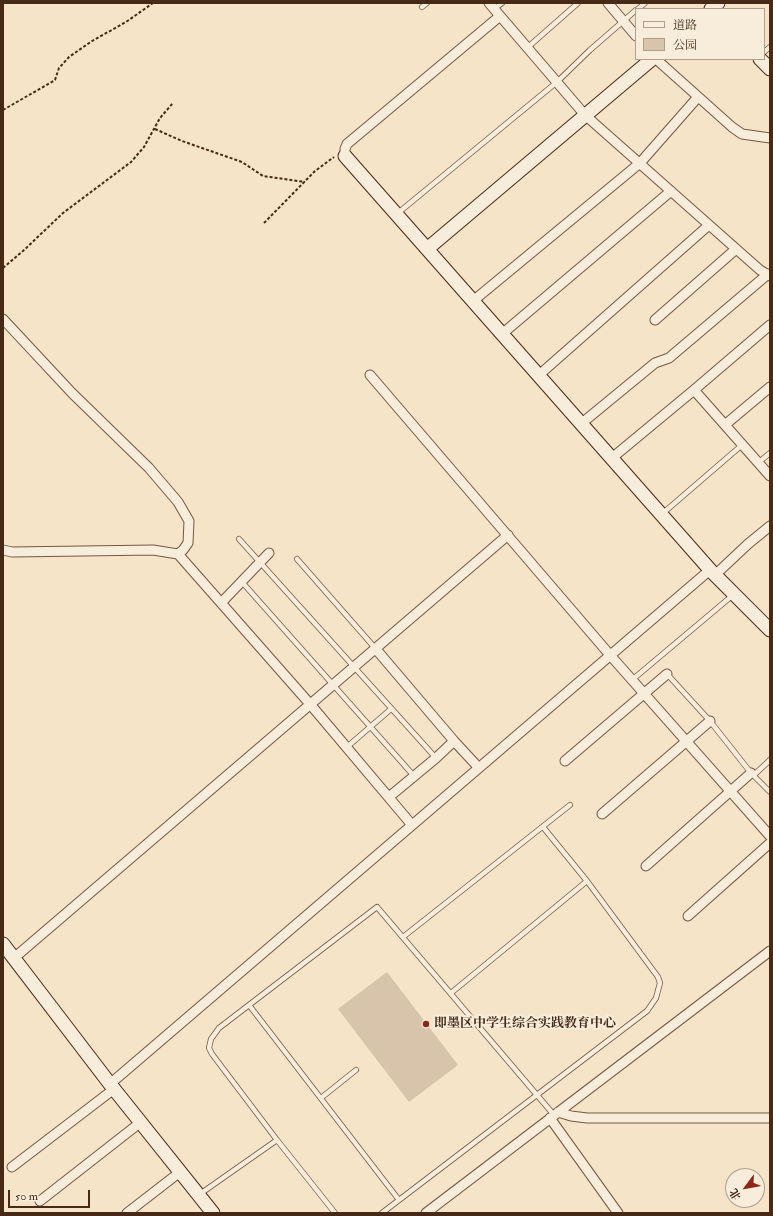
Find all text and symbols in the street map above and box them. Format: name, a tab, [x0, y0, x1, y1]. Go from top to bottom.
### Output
legend	[635, 8, 765, 60]
text: 道路	[673, 18, 697, 33]
text: 公园	[673, 38, 697, 53]
place label: 即墨区中学生综合实践教育中心	[434, 1016, 616, 1032]
marker: 即墨区中学生综合实践教育中心	[421, 1019, 431, 1029]
north arrow	[725, 1168, 765, 1208]
scale bar	[10, 1182, 92, 1208]
text: 北	[727, 1186, 744, 1202]
text: 50 m	[15, 1189, 38, 1204]

